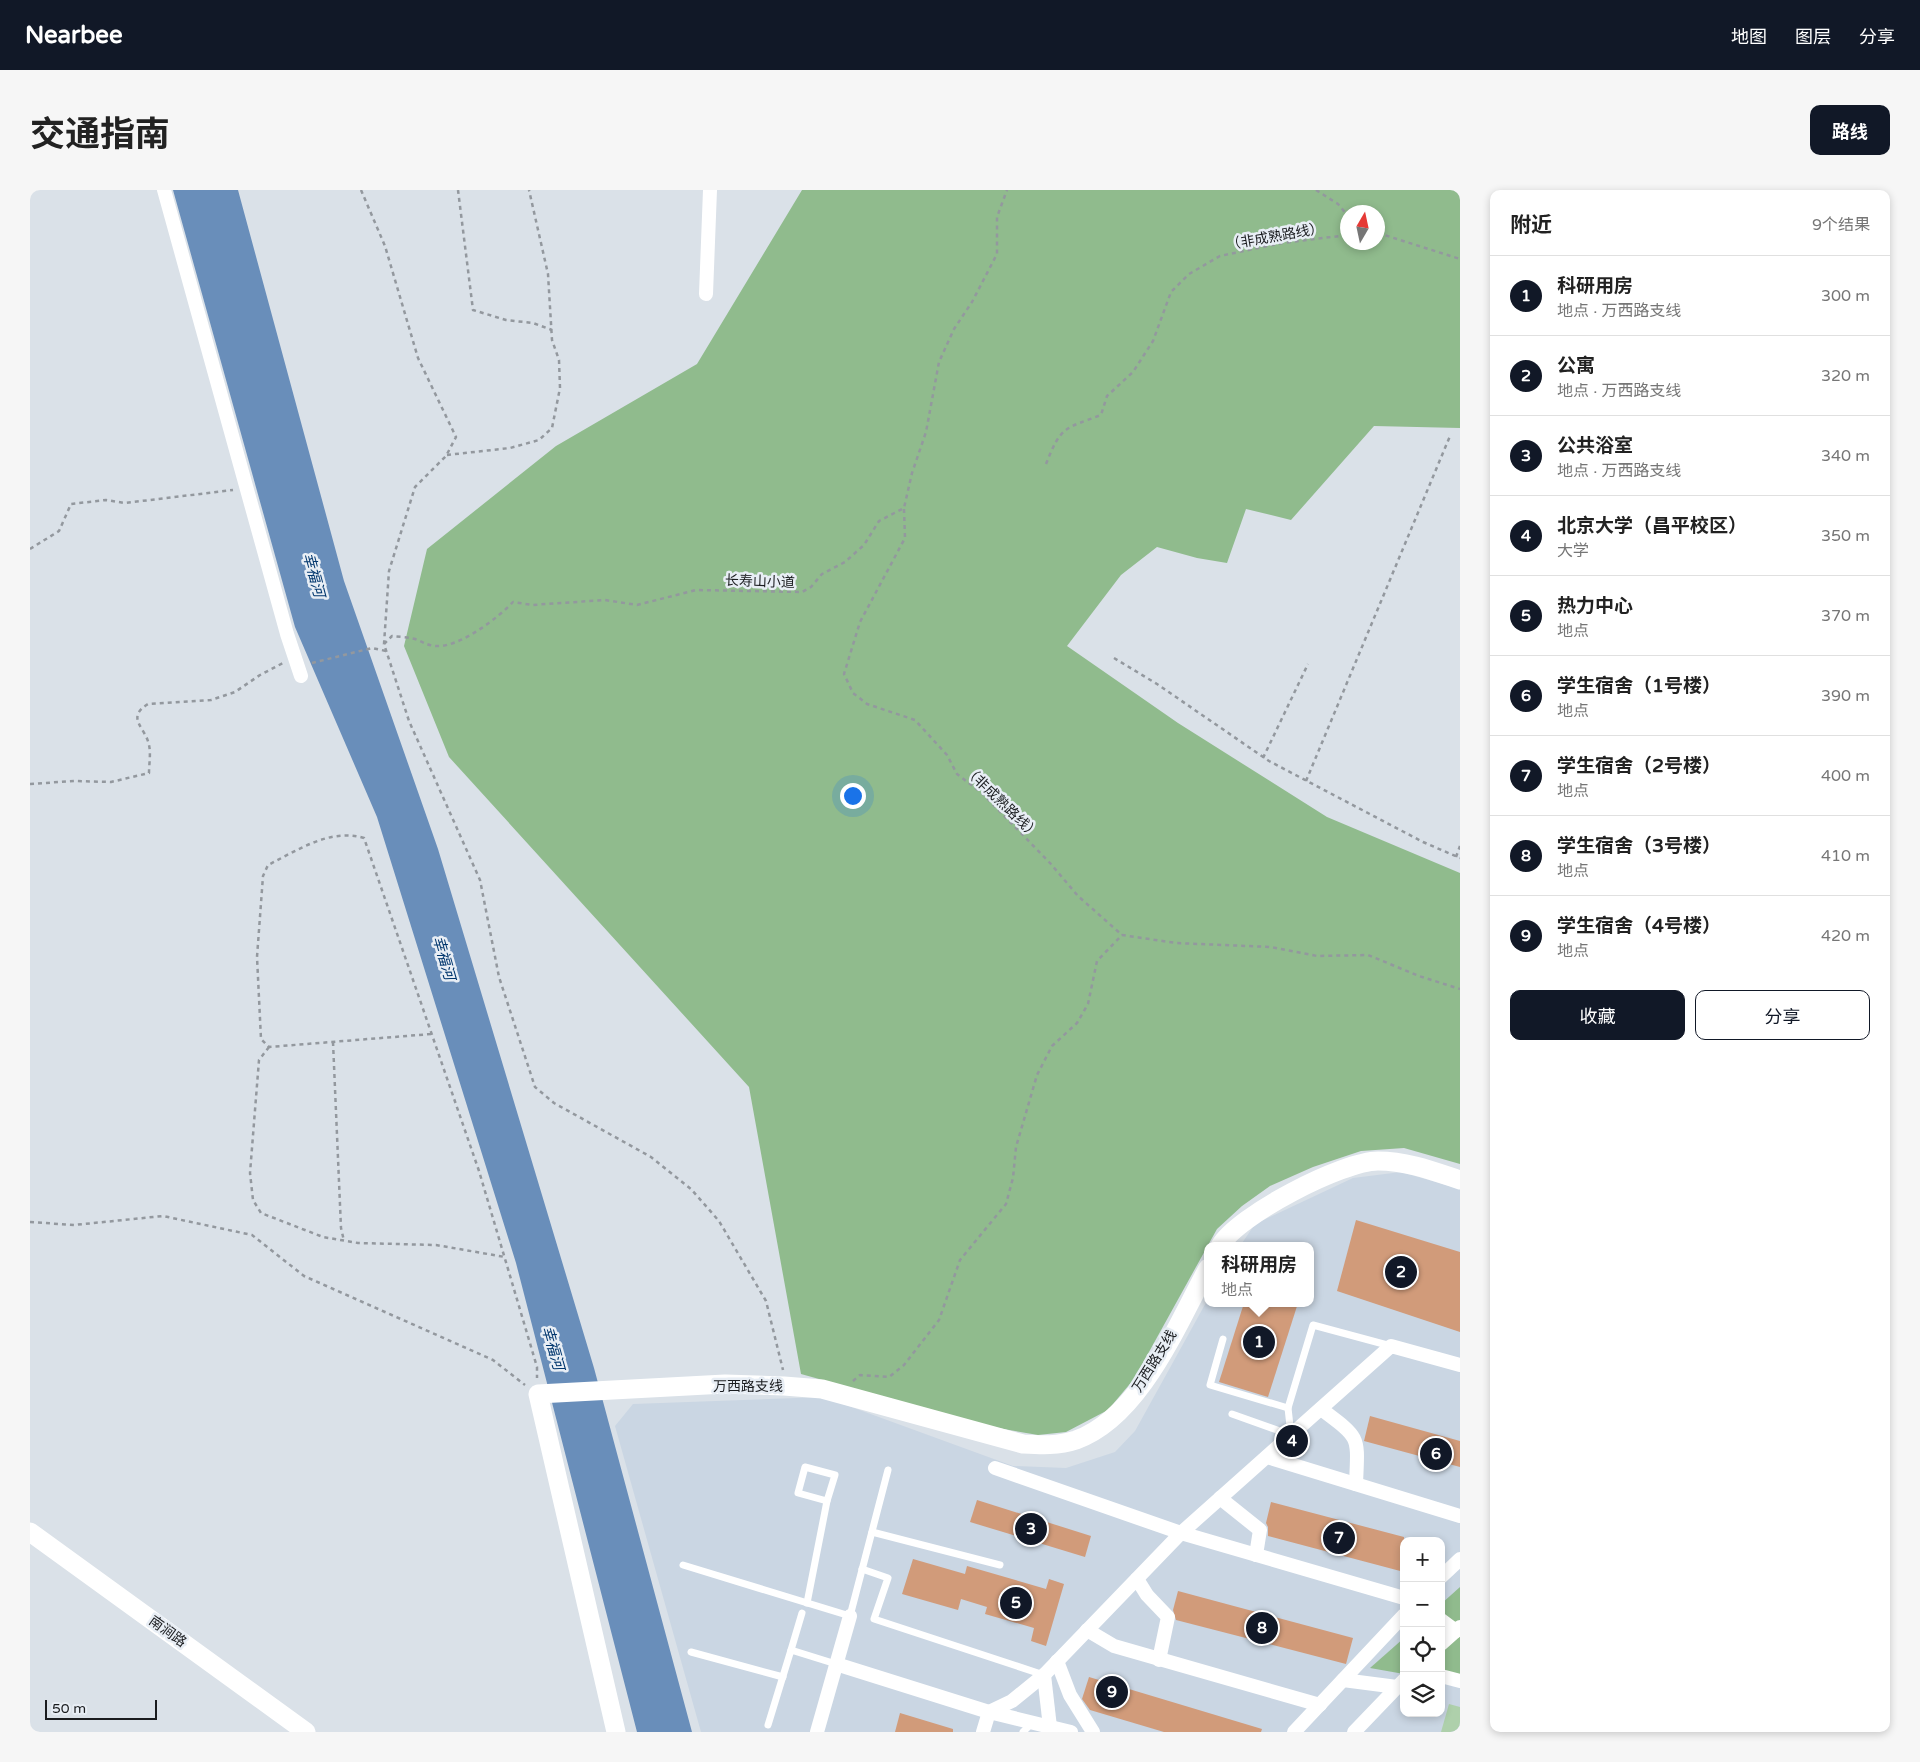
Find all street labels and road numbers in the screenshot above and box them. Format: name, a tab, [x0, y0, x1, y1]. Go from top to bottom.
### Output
street label: （非成熟路线）	[1225, 220, 1325, 253]
street label: 长寿山小道	[725, 572, 795, 591]
street label: （非成熟路线）	[961, 762, 1043, 843]
street label: 万西路支线	[1129, 1327, 1180, 1395]
street label: 万西路支线	[713, 1378, 783, 1395]
street label: 南涧路	[146, 1612, 190, 1651]

